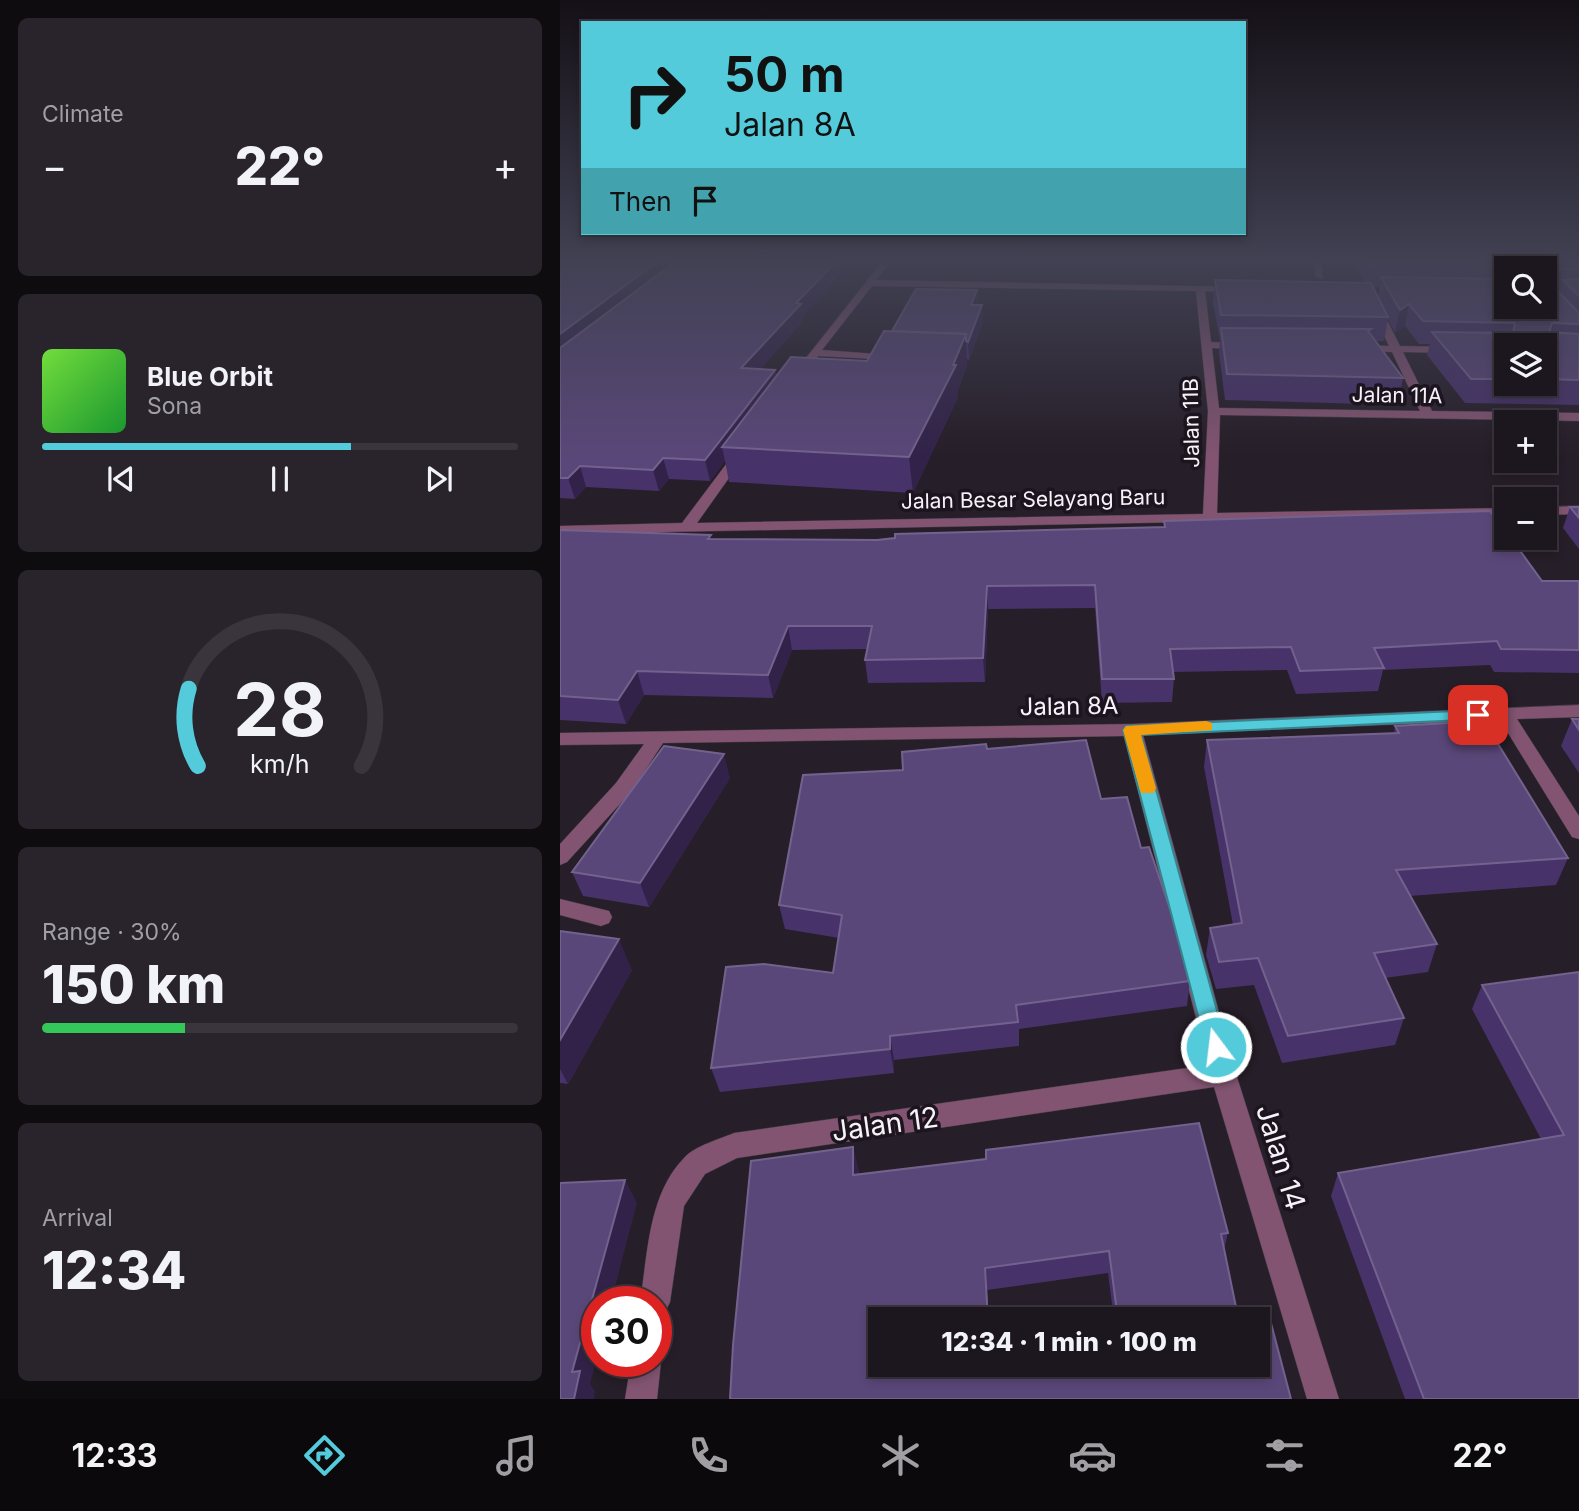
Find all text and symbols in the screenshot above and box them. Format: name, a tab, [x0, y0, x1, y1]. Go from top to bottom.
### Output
text: 50 m	[724, 45, 845, 104]
icon: right	[609, 49, 700, 140]
text: Climate	[42, 100, 124, 128]
text: Jalan 8A	[724, 105, 856, 144]
text: 22°	[235, 135, 325, 198]
text: −	[42, 143, 67, 189]
text: +	[493, 143, 518, 189]
icon: arrive	[686, 182, 724, 220]
text: Then	[609, 186, 672, 217]
map controls	[1494, 256, 1557, 550]
button: search	[1494, 256, 1557, 319]
button: layers	[1494, 333, 1557, 396]
text: Blue Orbit	[147, 361, 273, 392]
street label: Jalan 11B	[1178, 378, 1204, 468]
street label: Jalan 11A	[1352, 382, 1442, 408]
text: Sona	[147, 392, 202, 420]
button: +	[1494, 410, 1557, 473]
icon: previous	[102, 460, 140, 498]
icon: pause	[261, 460, 299, 498]
icon: next	[420, 460, 458, 498]
street label: Jalan Besar Selayang Baru	[901, 484, 1165, 514]
button: −	[1494, 487, 1557, 550]
text: 28	[233, 665, 327, 754]
pin	[1448, 685, 1508, 745]
street label: Jalan 8A	[1019, 691, 1119, 721]
icon: arrive	[1459, 696, 1497, 734]
text: km/h	[250, 748, 310, 778]
text: Range · 30%	[42, 918, 182, 946]
text: 150 km	[42, 953, 225, 1016]
position arrow	[1179, 1010, 1253, 1084]
street label: Jalan 12	[830, 1100, 940, 1148]
street label: Jalan 14	[1249, 1100, 1313, 1214]
text: Arrival	[42, 1204, 113, 1232]
text: 12:34	[42, 1239, 186, 1302]
speed limit sign: 30	[581, 1286, 672, 1377]
text: 12:34 · 1 min · 100 m	[941, 1326, 1197, 1357]
icon: directions	[300, 1431, 349, 1480]
icon: music	[492, 1431, 541, 1480]
icon: phone	[684, 1431, 733, 1480]
icon: climate	[876, 1431, 925, 1480]
icon: car	[1068, 1431, 1117, 1480]
icon: filters	[1260, 1431, 1309, 1480]
text: 12:33	[72, 1436, 157, 1475]
text: 22°	[1452, 1436, 1507, 1475]

